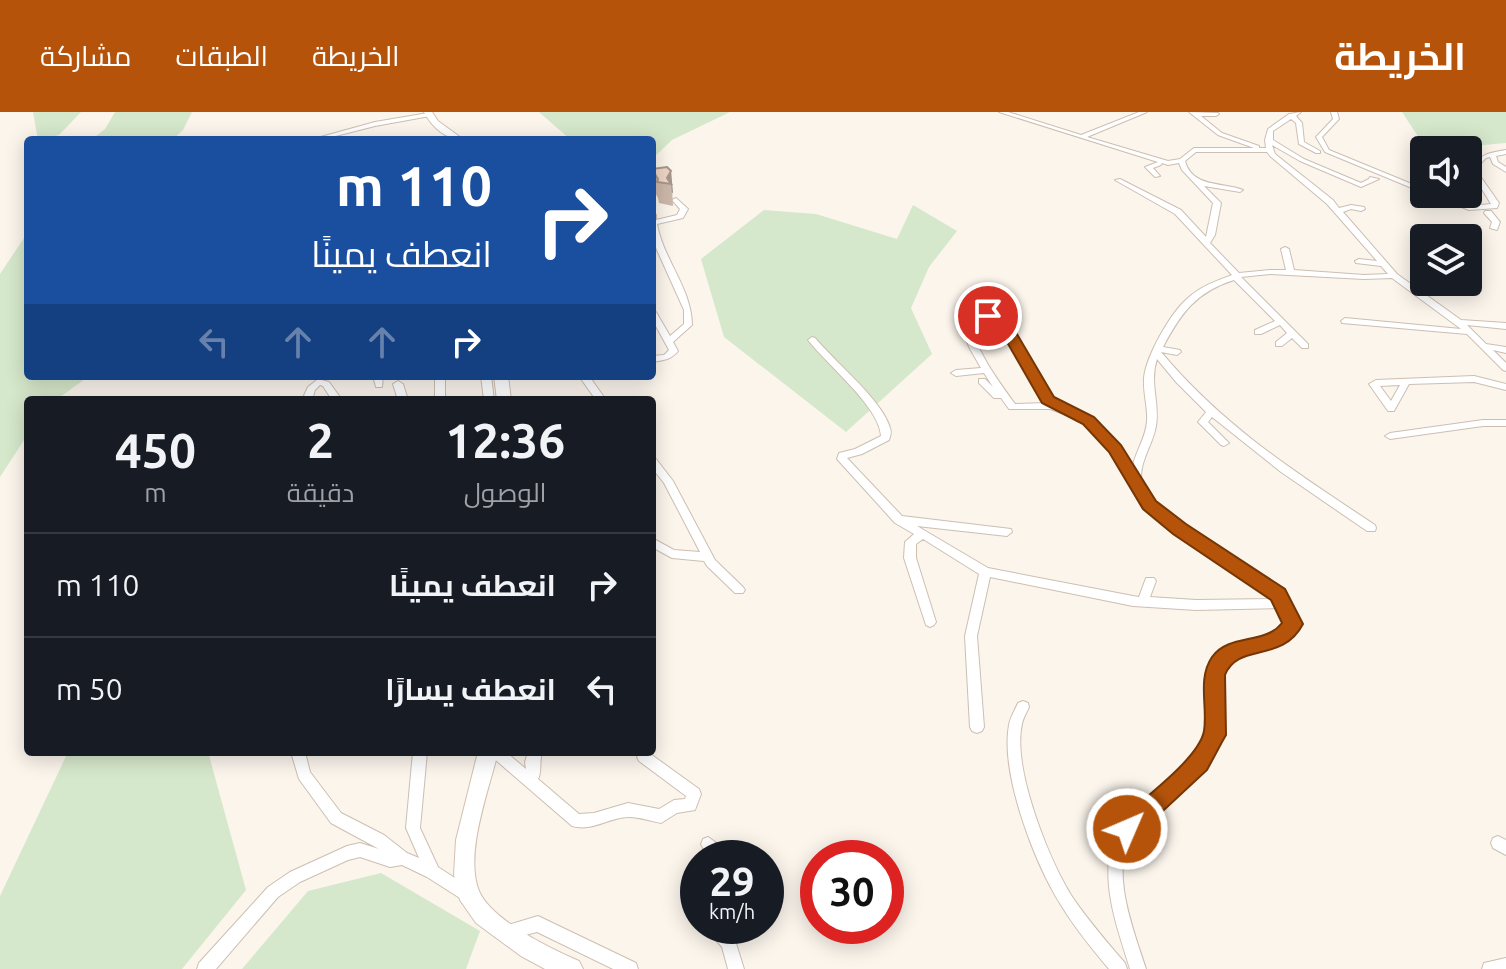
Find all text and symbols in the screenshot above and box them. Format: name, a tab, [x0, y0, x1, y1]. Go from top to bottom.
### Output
text: الخريطة	[1334, 35, 1466, 77]
text: مشاركة	[40, 40, 131, 71]
text: الطبقات	[175, 40, 268, 71]
text: الخريطة	[312, 40, 399, 71]
map controls	[1410, 136, 1482, 296]
button: sound	[1410, 136, 1482, 208]
text: 110 m	[336, 154, 492, 217]
icon: right	[520, 168, 624, 272]
button: layers	[1410, 224, 1482, 296]
text: انعطف يمينًا	[311, 233, 492, 274]
pin	[954, 282, 1022, 350]
icon: arrive	[966, 294, 1010, 338]
icon: left	[192, 320, 236, 364]
icon: ahead	[276, 320, 320, 364]
icon: ahead	[360, 320, 404, 364]
icon: right	[444, 320, 488, 364]
text: 2	[307, 413, 334, 467]
text: 12:36	[445, 413, 565, 467]
text: 450	[115, 423, 196, 477]
text: m	[144, 478, 167, 507]
text: دقيقة	[287, 478, 354, 507]
text: الوصول	[464, 478, 547, 507]
icon: right	[580, 563, 624, 607]
text: 110 m	[56, 568, 140, 602]
text: انعطف يمينًا	[389, 568, 556, 602]
icon: left	[580, 667, 624, 711]
text: 50 m	[56, 672, 123, 706]
text: انعطف يسارًا	[385, 672, 556, 706]
position arrow	[1085, 787, 1169, 871]
speed limit sign: 30	[800, 840, 904, 944]
text: 29	[709, 859, 755, 904]
text: km/h	[709, 900, 755, 923]

